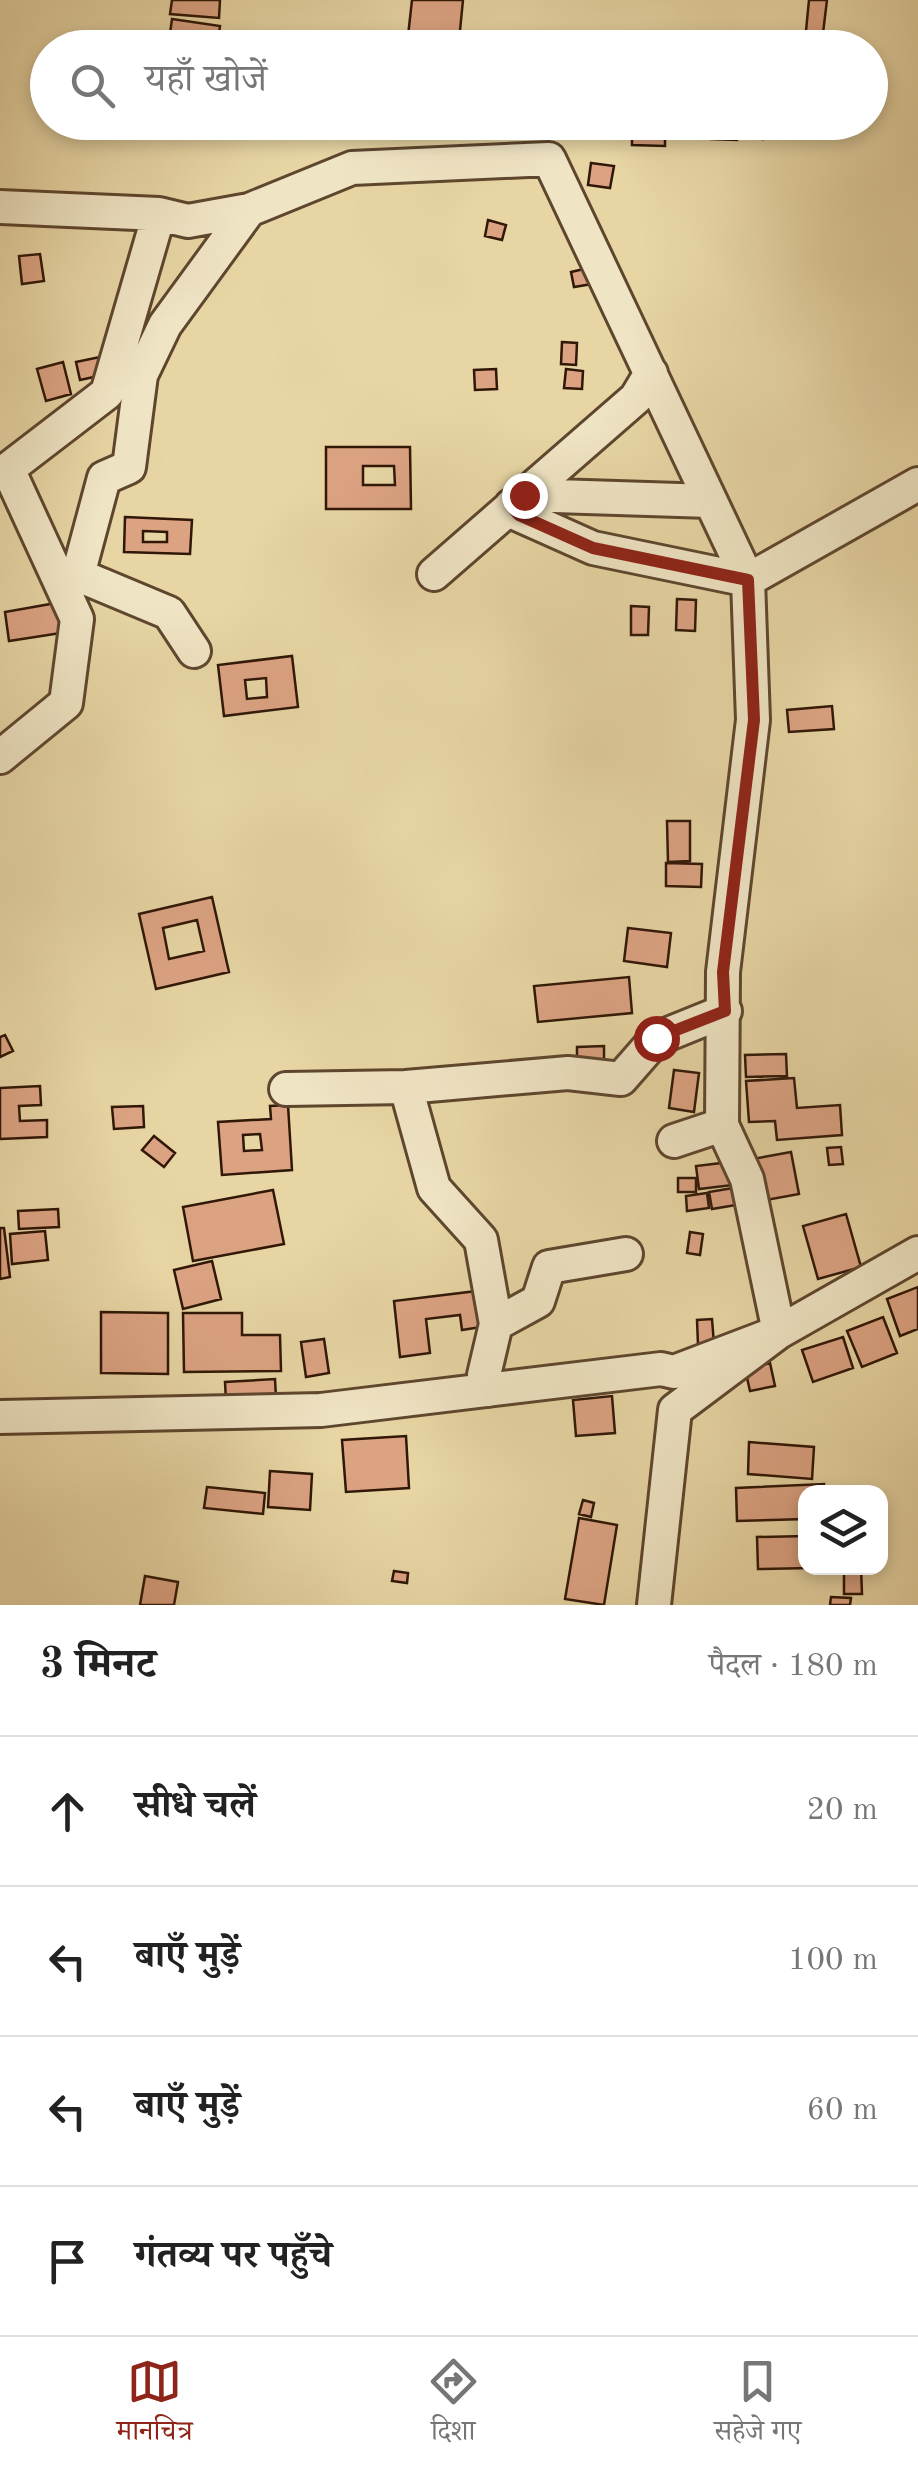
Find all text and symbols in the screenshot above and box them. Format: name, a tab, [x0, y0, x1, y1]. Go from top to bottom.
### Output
search box	[30, 30, 888, 140]
icon: search	[65, 58, 120, 113]
text: यहाँ खोजें	[145, 62, 267, 100]
route end	[502, 473, 548, 519]
route start	[634, 1016, 680, 1062]
map controls	[798, 1485, 888, 1575]
button: layers	[798, 1485, 888, 1575]
text: 3 मिनट	[40, 1645, 156, 1687]
text: पैदल · 180 m	[709, 1651, 878, 1683]
icon: ahead	[40, 1784, 95, 1839]
text: सीधे चलें	[135, 1788, 256, 1826]
text: 20 m	[807, 1795, 878, 1827]
icon: left	[40, 1934, 95, 1989]
text: बाएँ मुड़ें	[135, 1938, 240, 1976]
text: 100 m	[788, 1945, 878, 1977]
icon: left	[40, 2084, 95, 2139]
text: बाएँ मुड़ें	[135, 2088, 240, 2126]
text: 60 m	[807, 2095, 878, 2127]
icon: arrive	[40, 2234, 95, 2289]
text: गंतव्य पर पहुँचे	[135, 2238, 332, 2276]
tab: मानचित्र	[117, 2354, 193, 2458]
tab: दिशा	[426, 2354, 481, 2458]
tab: सहेजे गए	[714, 2354, 801, 2458]

